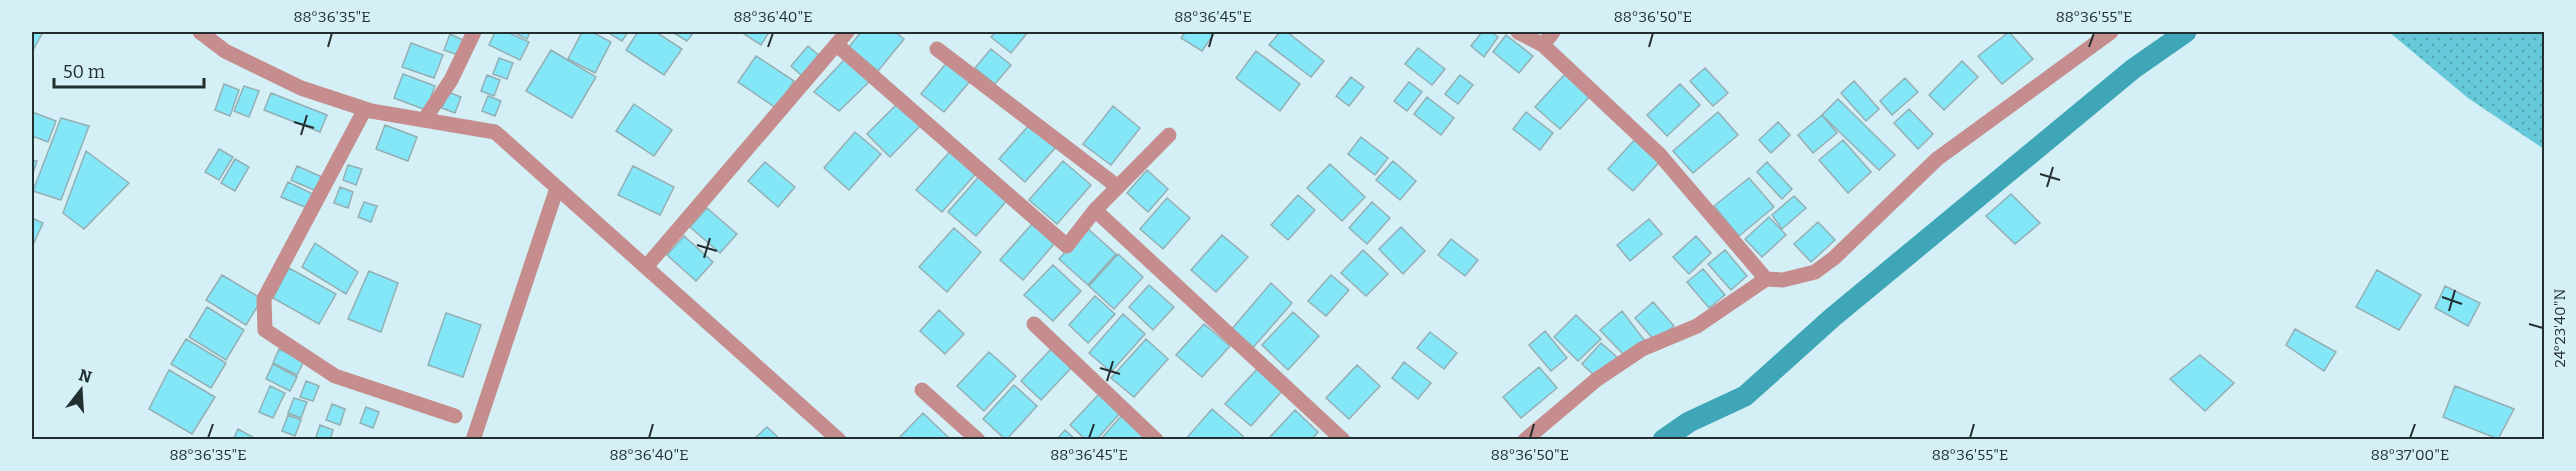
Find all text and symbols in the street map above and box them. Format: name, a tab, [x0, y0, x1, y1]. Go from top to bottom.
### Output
text: 88°36'35"E	[293, 8, 371, 26]
text: 88°36'40"E	[733, 8, 813, 26]
text: 88°36'45"E	[1174, 8, 1252, 26]
text: 88°36'50"E	[1614, 8, 1692, 26]
text: 88°36'55"E	[2056, 8, 2132, 26]
scale bar	[54, 51, 204, 89]
text: 50 m	[63, 61, 105, 83]
text: 24°23'40"N	[2551, 288, 2569, 367]
north arrow	[51, 360, 111, 420]
text: N	[77, 365, 94, 387]
text: 88°36'35"E	[169, 446, 247, 464]
text: 88°36'40"E	[609, 446, 689, 464]
text: 88°36'45"E	[1050, 446, 1128, 464]
text: 88°36'50"E	[1491, 446, 1569, 464]
text: 88°36'55"E	[1932, 446, 2008, 464]
text: 88°37'00"E	[2371, 446, 2449, 464]

